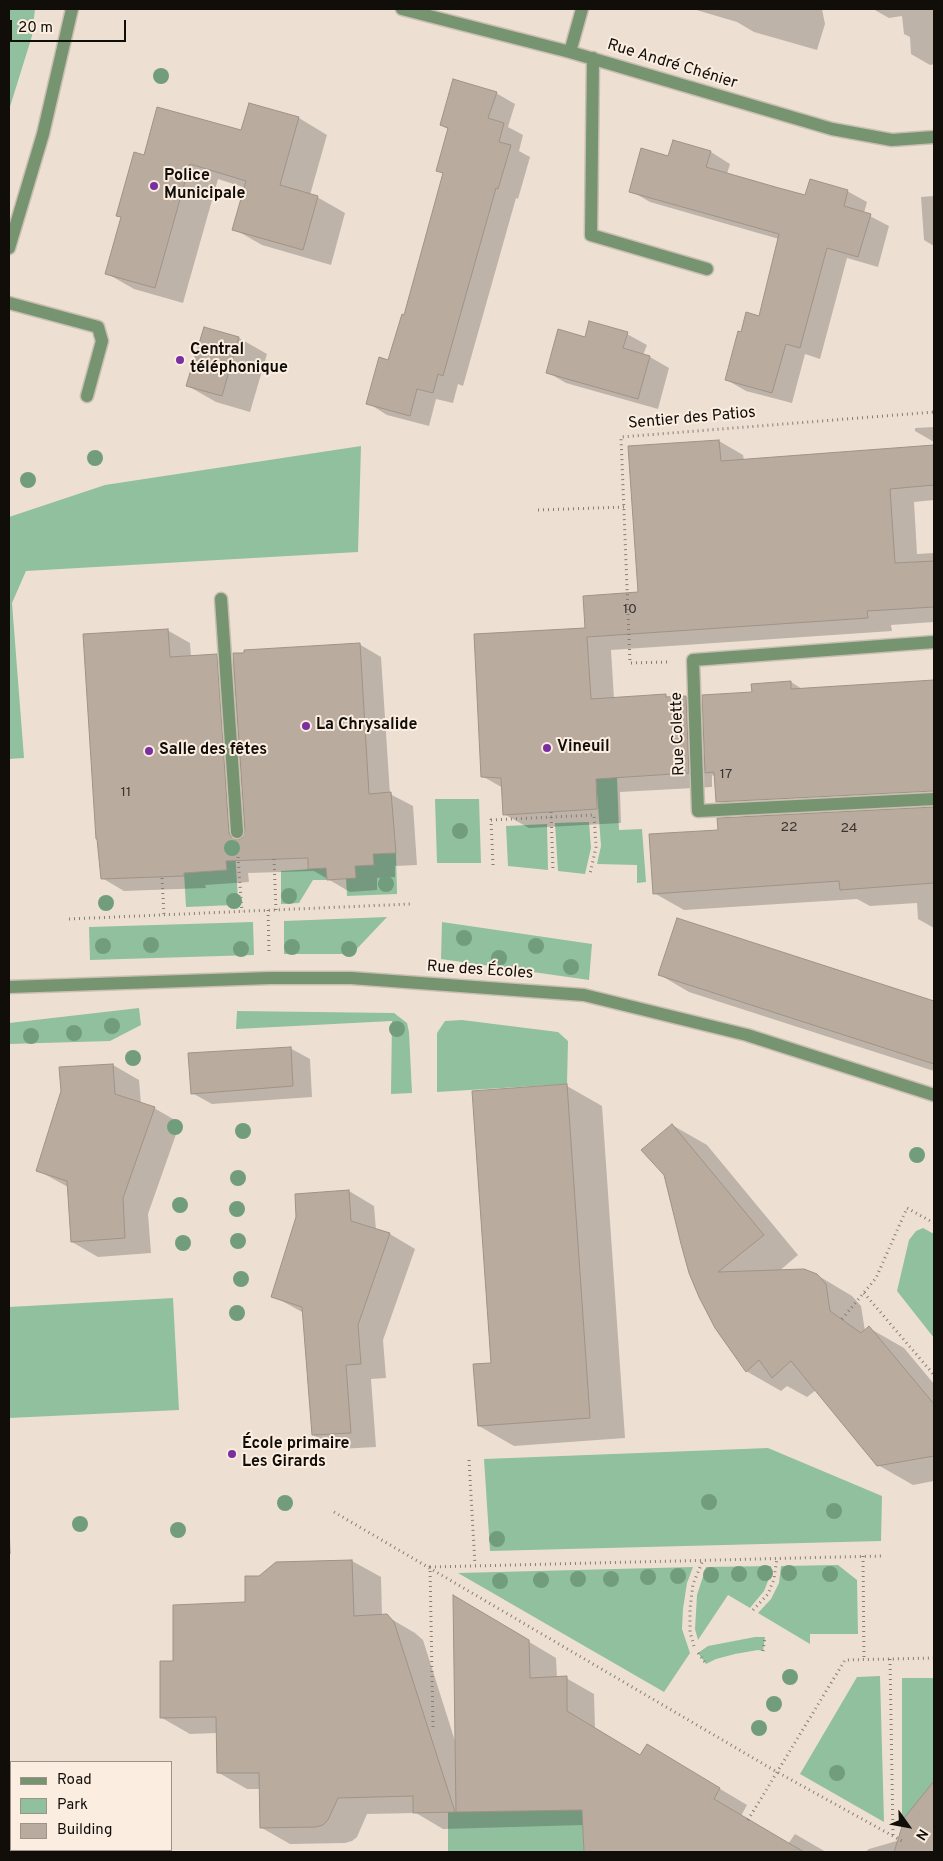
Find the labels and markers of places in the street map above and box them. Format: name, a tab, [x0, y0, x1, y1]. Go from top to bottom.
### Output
place label: Police Municipale	[164, 167, 245, 205]
marker: Police Municipale	[148, 180, 160, 192]
place label: Central téléphonique	[190, 341, 288, 379]
marker: Central téléphonique	[174, 354, 186, 366]
place label: La Chrysalide	[316, 716, 417, 736]
marker: La Chrysalide	[300, 720, 312, 732]
place label: Vineuil	[557, 738, 610, 758]
place label: Salle des fêtes	[159, 741, 267, 761]
marker: Vineuil	[541, 742, 553, 754]
marker: Salle des fêtes	[143, 745, 155, 757]
place label: École primaire Les Girards	[242, 1435, 350, 1473]
marker: École primaire Les Girards	[226, 1448, 238, 1460]

